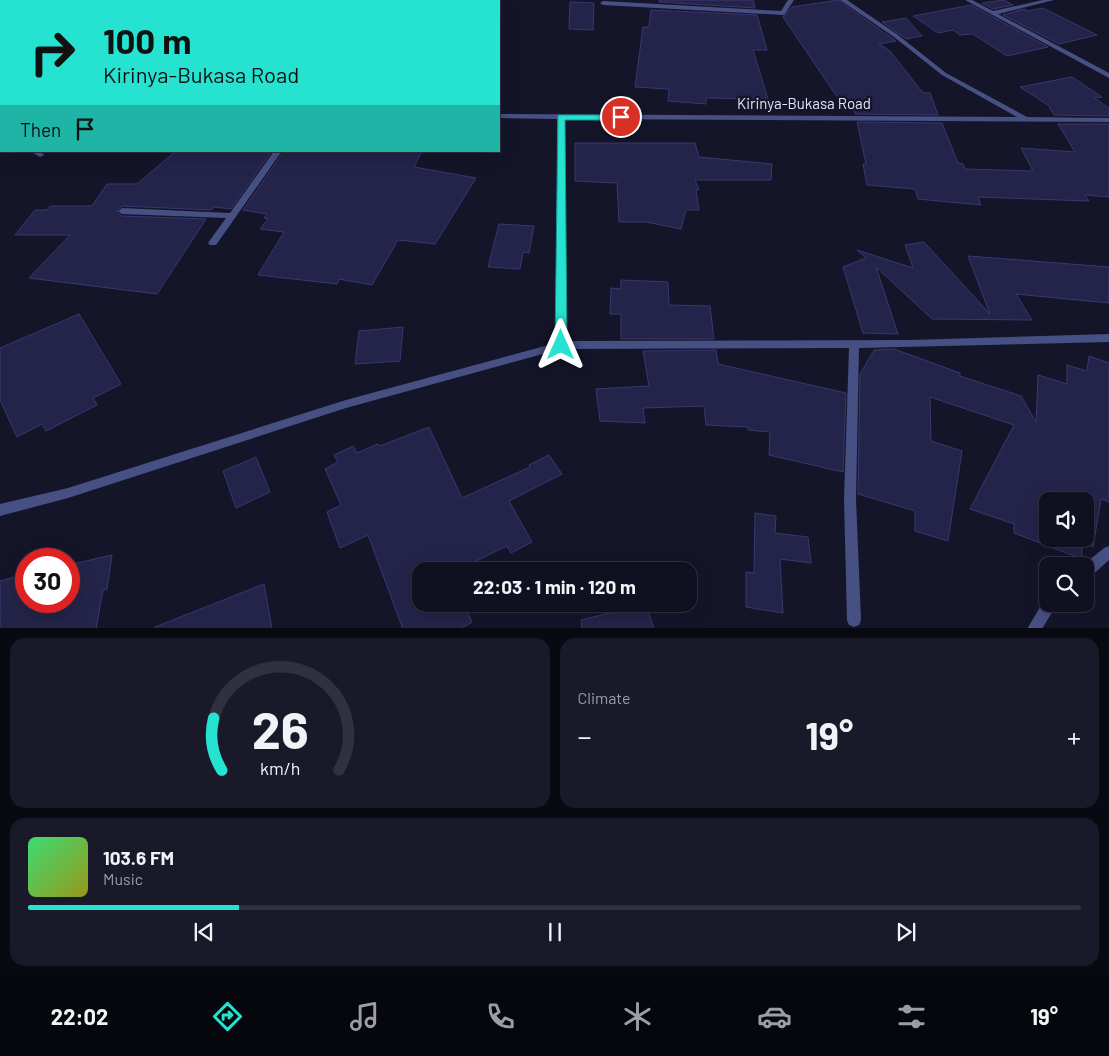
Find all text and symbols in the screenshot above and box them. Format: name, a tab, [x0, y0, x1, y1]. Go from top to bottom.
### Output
text: 100 m	[103, 19, 192, 61]
icon: right	[20, 20, 85, 85]
text: Kirinya-Bukasa Road	[103, 61, 299, 87]
street label: Kirinya-Bukasa Road	[737, 94, 871, 112]
pin	[600, 96, 642, 138]
icon: arrive	[607, 103, 635, 131]
icon: arrive	[71, 115, 99, 143]
text: Then	[20, 118, 61, 141]
position arrow	[534, 318, 586, 370]
map controls	[1039, 492, 1094, 612]
button: sound	[1039, 492, 1094, 547]
speed limit sign: 30	[15, 548, 80, 613]
button: search	[1039, 557, 1094, 612]
text: 22:03 · 1 min · 120 m	[473, 575, 636, 598]
text: Climate	[578, 688, 630, 707]
text: 26	[251, 697, 308, 759]
text: 19°	[805, 712, 853, 758]
text: −	[578, 719, 592, 753]
text: +	[1067, 719, 1081, 753]
text: km/h	[260, 757, 300, 779]
text: 103.6 FM	[103, 846, 174, 869]
text: Music	[103, 869, 143, 888]
icon: previous	[190, 918, 218, 946]
icon: pause	[541, 918, 569, 946]
icon: next	[892, 918, 920, 946]
icon: directions	[210, 999, 245, 1034]
icon: music	[347, 999, 382, 1034]
icon: phone	[483, 999, 518, 1034]
icon: climate	[620, 999, 655, 1034]
icon: car	[757, 999, 792, 1034]
icon: filters	[894, 999, 929, 1034]
text: 22:02	[51, 1003, 108, 1029]
text: 19°	[1030, 1003, 1058, 1029]

